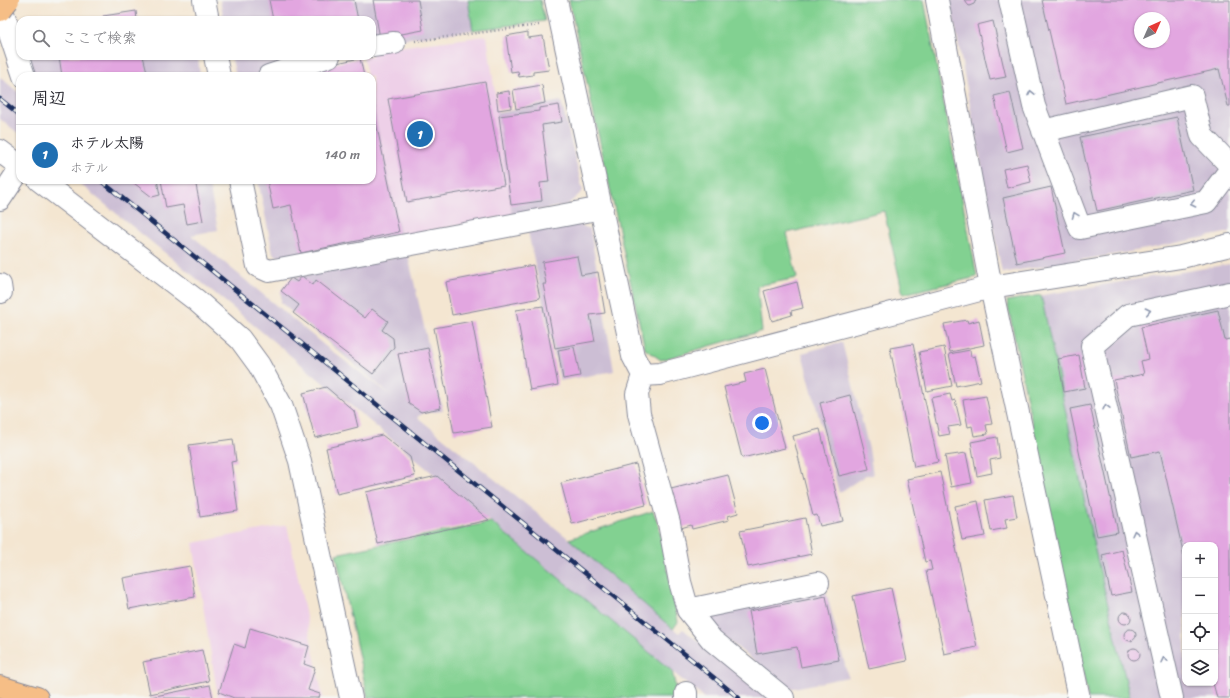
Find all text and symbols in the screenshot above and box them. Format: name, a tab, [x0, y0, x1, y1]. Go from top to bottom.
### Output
north arrow	[1134, 12, 1170, 48]
search box	[16, 16, 376, 60]
text: ここで検索	[62, 25, 137, 51]
icon: search	[30, 27, 52, 49]
text: 周辺	[32, 83, 66, 113]
one-way arrow	[1027, 90, 1035, 96]
pin: 1	[407, 119, 433, 149]
text: ホテル太陽	[70, 130, 144, 156]
text: 1	[42, 143, 48, 166]
text: 140 m	[325, 143, 360, 166]
text: ホテル	[70, 156, 108, 179]
one-way arrow	[1190, 200, 1196, 208]
one-way arrow	[1071, 212, 1079, 219]
one-way arrow	[1145, 307, 1151, 315]
one-way arrow	[1102, 403, 1110, 410]
your location	[752, 413, 772, 433]
one-way arrow	[1131, 530, 1139, 536]
map controls	[1182, 542, 1218, 686]
button: +	[1182, 542, 1218, 578]
button: −	[1182, 578, 1218, 614]
button: locate	[1182, 614, 1218, 650]
button: layers	[1182, 650, 1218, 686]
one-way arrow	[1160, 657, 1168, 663]

